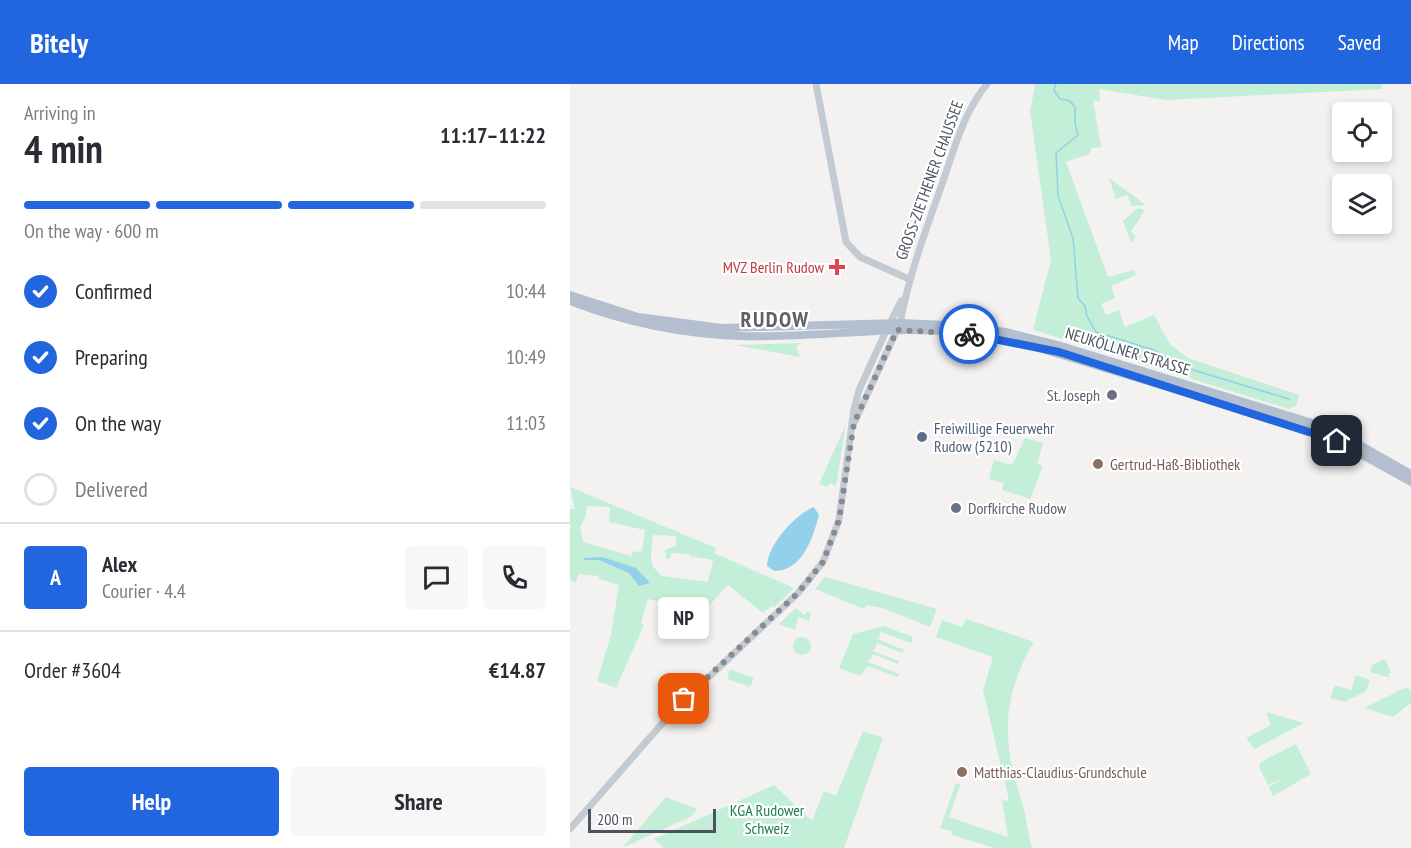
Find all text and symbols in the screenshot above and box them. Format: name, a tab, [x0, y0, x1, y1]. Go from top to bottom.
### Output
text: Bitely	[30, 24, 88, 61]
text: Map	[1168, 29, 1199, 56]
text: Directions	[1232, 29, 1305, 56]
text: Saved	[1338, 29, 1381, 56]
street label: GROSS-ZIETHENER CHAUSSEE	[891, 97, 967, 262]
text: Arriving in	[24, 100, 96, 126]
map controls	[1332, 102, 1392, 234]
button: locate	[1332, 102, 1392, 162]
text: 11:17–11:22	[440, 121, 546, 149]
text: 4 min	[24, 123, 103, 174]
button: layers	[1332, 174, 1392, 234]
text: On the way · 600 m	[24, 218, 159, 244]
place label: MVZ Berlin Rudow	[723, 257, 825, 277]
marker: MVZ Berlin Rudow	[828, 258, 846, 276]
icon: check	[24, 275, 57, 308]
text: Confirmed	[75, 277, 152, 305]
text: 10:44	[506, 278, 546, 304]
courier	[939, 304, 999, 364]
district label: RUDOW	[740, 305, 810, 333]
icon: bike	[953, 318, 986, 351]
street label: NEUKÖLLNER STRASSE	[1063, 323, 1193, 380]
icon: check	[24, 341, 57, 374]
text: Preparing	[75, 343, 148, 371]
text: 10:49	[506, 344, 546, 370]
place label: St. Joseph	[1047, 385, 1100, 405]
marker: St. Joseph	[1105, 388, 1119, 402]
icon: check	[24, 407, 57, 440]
text: On the way	[75, 409, 161, 437]
text: 11:03	[506, 410, 546, 436]
pin	[1311, 415, 1362, 466]
place label: Freiwillige Feuerwehr Rudow (5210)	[934, 418, 1055, 456]
icon: home	[1320, 424, 1353, 457]
marker: Freiwillige Feuerwehr Rudow (5210)	[915, 430, 929, 444]
place label: Gertrud-Haß-Bibliothek	[1110, 454, 1241, 474]
marker: Gertrud-Haß-Bibliothek	[1091, 457, 1105, 471]
text: Delivered	[75, 475, 148, 503]
place label: Dorfkirche Rudow	[968, 498, 1067, 518]
marker: Dorfkirche Rudow	[949, 501, 963, 515]
button: chat	[405, 546, 468, 609]
button: phone	[483, 546, 546, 609]
text: Alex	[102, 550, 137, 578]
text: A	[50, 563, 61, 591]
text: Courier · 4.4	[102, 578, 186, 604]
callout: NP	[658, 597, 710, 639]
text: NP	[673, 605, 694, 631]
text: Order #3604	[24, 656, 121, 684]
text: €14.87	[489, 656, 546, 684]
pin	[658, 673, 709, 724]
icon: bag	[667, 682, 700, 715]
place label: Matthias-Claudius-Grundschule	[974, 762, 1147, 782]
marker: Matthias-Claudius-Grundschule	[955, 765, 969, 779]
button: Help	[24, 767, 279, 836]
button: Share	[291, 767, 546, 836]
park label: KGA Rudower Schweiz	[730, 800, 805, 838]
scale bar	[588, 806, 716, 834]
text: 200 m	[597, 809, 632, 829]

